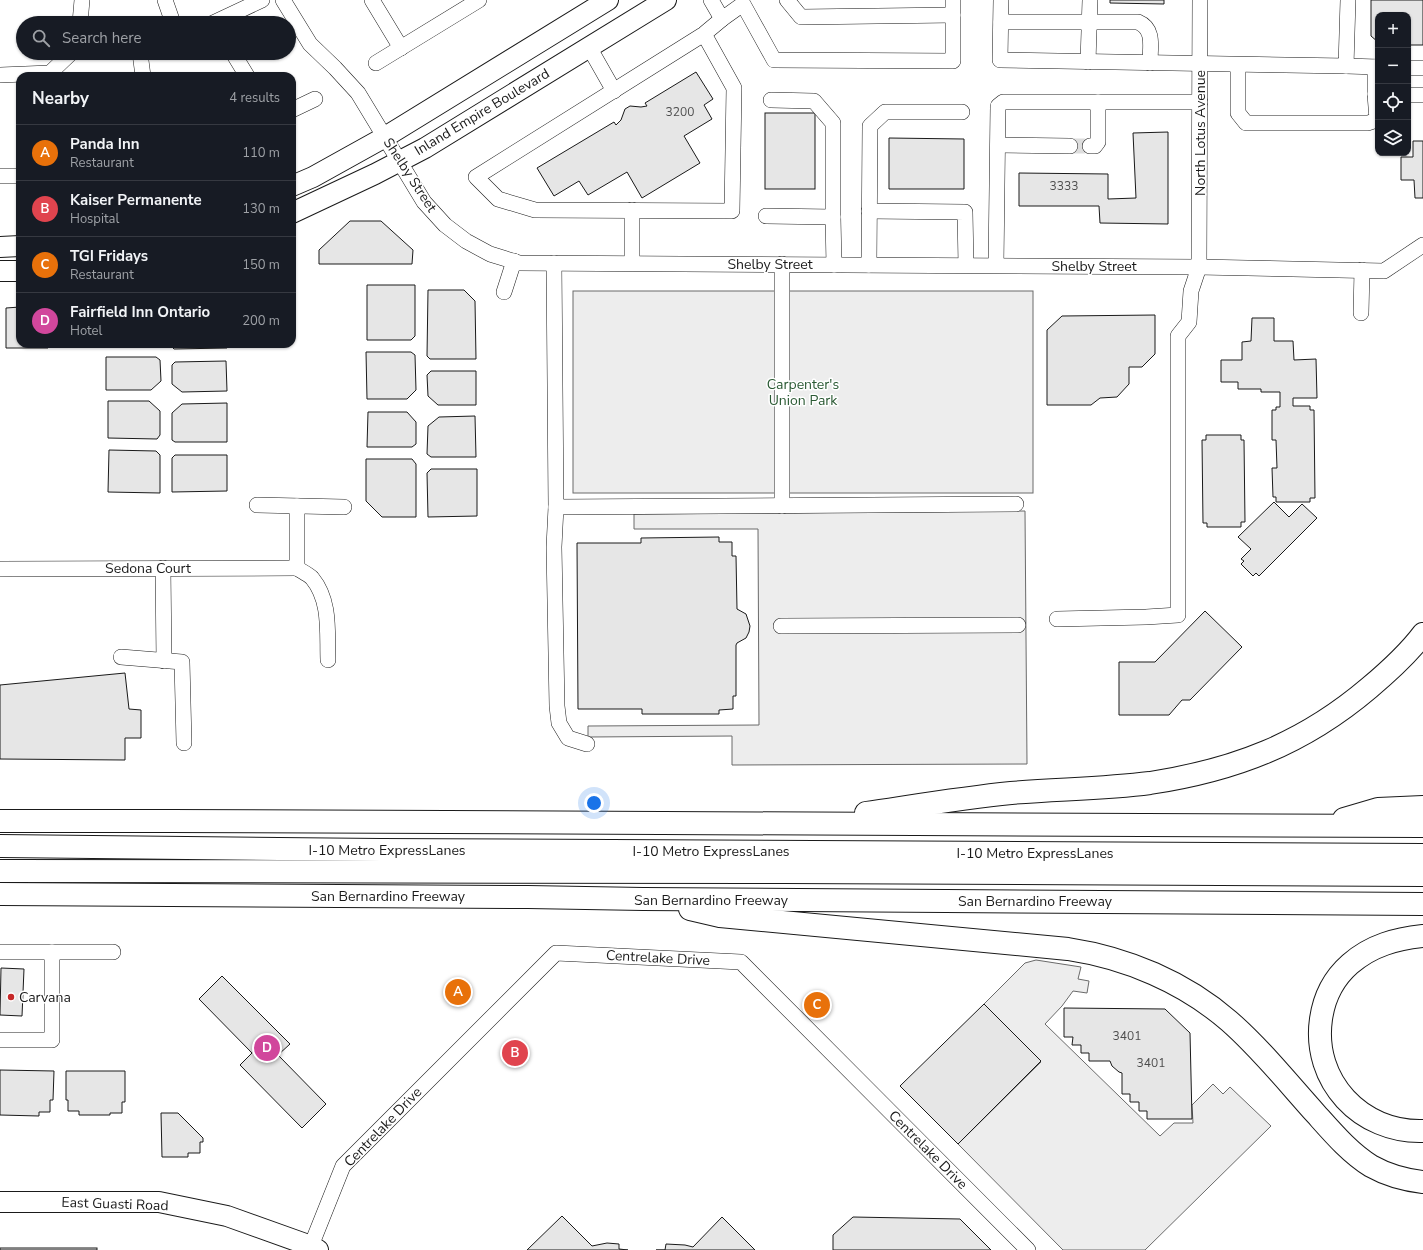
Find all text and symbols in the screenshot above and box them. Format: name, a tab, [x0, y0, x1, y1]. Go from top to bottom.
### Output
map controls	[1375, 12, 1411, 156]
button: +	[1375, 12, 1411, 48]
search box	[16, 16, 296, 60]
icon: search	[30, 27, 52, 49]
text: Search here	[62, 28, 142, 48]
button: −	[1375, 48, 1411, 84]
street label: Inland Empire Boulevard	[411, 64, 553, 160]
street label: North Lotus Avenue	[1191, 70, 1210, 196]
button: locate	[1375, 84, 1411, 120]
text: Nearby	[32, 87, 89, 110]
text: 4 results	[229, 89, 280, 107]
house number: 3200	[666, 104, 694, 120]
button: layers	[1375, 120, 1411, 156]
text: Panda Inn	[70, 134, 139, 154]
street label: Shelby Street	[379, 134, 441, 216]
text: A	[40, 144, 50, 162]
text: 110 m	[242, 144, 280, 162]
text: Restaurant	[70, 154, 134, 172]
house number: 3333	[1050, 178, 1078, 194]
text: Kaiser Permanente	[70, 190, 202, 210]
text: B	[41, 200, 49, 218]
text: 130 m	[242, 200, 280, 218]
text: Hospital	[70, 210, 119, 228]
text: TGI Fridays	[70, 246, 148, 266]
street label: Shelby Street	[727, 255, 813, 274]
text: C	[41, 256, 49, 274]
text: 150 m	[242, 256, 280, 274]
street label: Shelby Street	[1051, 257, 1137, 276]
text: Restaurant	[70, 266, 134, 284]
text: Fairfield Inn Ontario	[70, 302, 210, 322]
text: D	[40, 312, 50, 330]
text: 200 m	[242, 312, 280, 330]
text: Hotel	[70, 322, 102, 340]
park label: Carpenter's Union Park	[767, 375, 839, 410]
street label: Sedona Court	[105, 559, 191, 578]
your location	[584, 793, 604, 813]
street label: I-10 Metro ExpressLanes	[308, 841, 466, 860]
street label: I-10 Metro ExpressLanes	[632, 842, 790, 861]
street label: I-10 Metro ExpressLanes	[956, 844, 1114, 863]
street label: San Bernardino Freeway	[311, 887, 466, 906]
street label: San Bernardino Freeway	[634, 891, 789, 910]
street label: San Bernardino Freeway	[958, 892, 1113, 911]
street label: Centrelake Drive	[605, 946, 711, 970]
pin: A	[445, 977, 471, 1007]
place label: Carvana	[19, 988, 71, 1007]
pin: C	[804, 990, 830, 1020]
marker: Carvana	[6, 992, 16, 1002]
house number: 3401	[1113, 1028, 1141, 1044]
pin: D	[254, 1033, 280, 1063]
pin: B	[502, 1038, 528, 1068]
house number: 3401	[1137, 1055, 1165, 1071]
street label: Centrelake Drive	[340, 1083, 426, 1171]
street label: Centrelake Drive	[884, 1106, 972, 1194]
street label: East Guasti Road	[61, 1193, 169, 1215]

